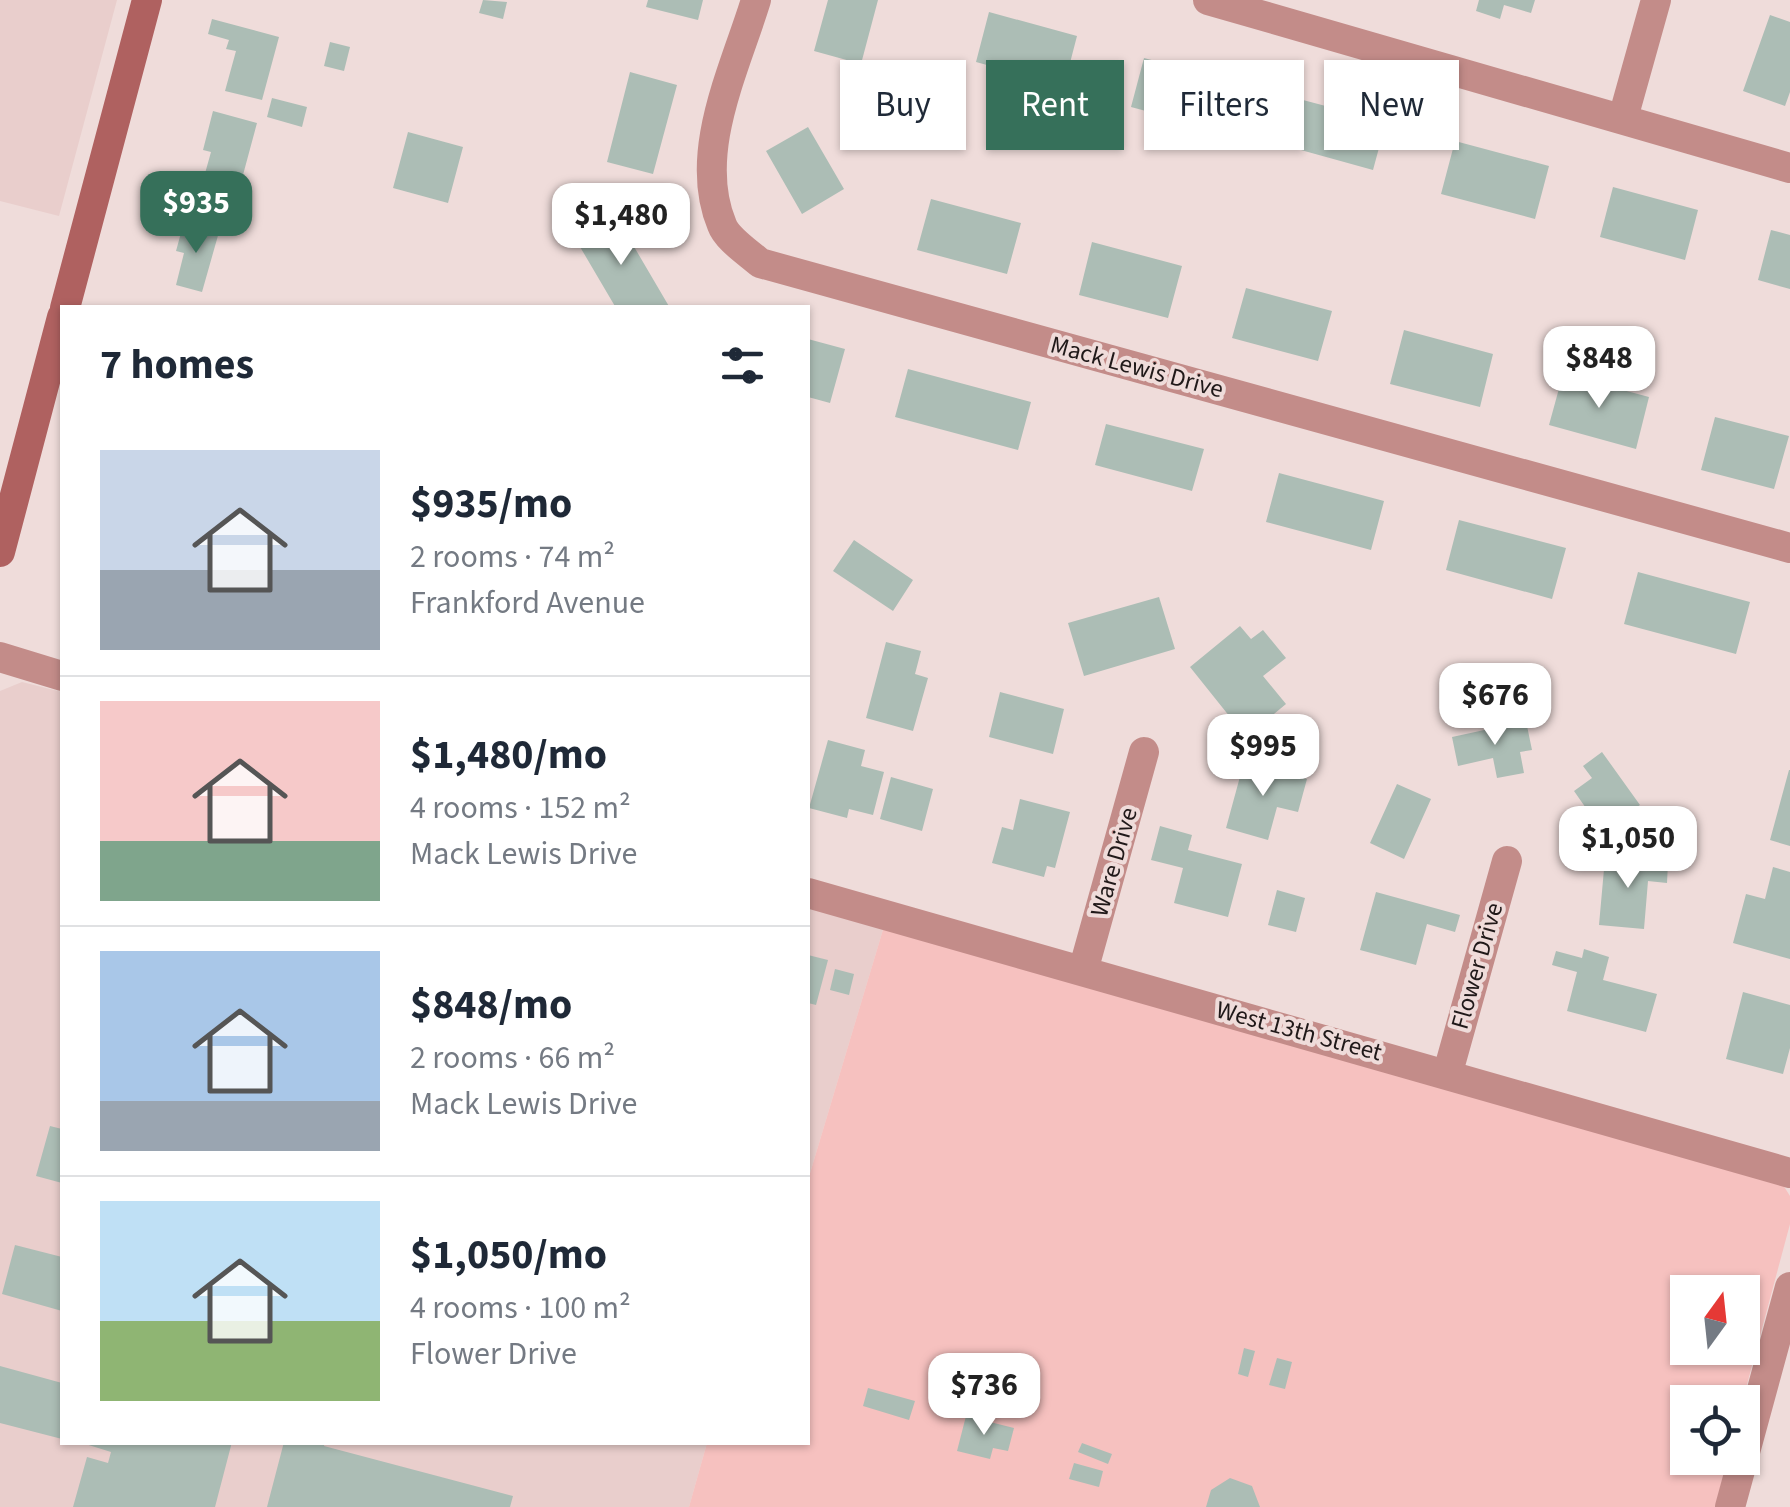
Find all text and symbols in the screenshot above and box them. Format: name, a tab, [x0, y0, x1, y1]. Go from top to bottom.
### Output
chip: Buy	[840, 60, 966, 150]
chip: Rent	[986, 60, 1124, 150]
chip: Filters	[1144, 60, 1304, 150]
chip: New	[1324, 60, 1459, 150]
pin: $935	[137, 171, 255, 256]
text: $935	[162, 180, 230, 226]
pin: $1,480	[540, 183, 702, 268]
text: $1,480	[574, 192, 668, 238]
pin: $848	[1540, 326, 1658, 411]
street label: Mack Lewis Drive	[1047, 327, 1227, 407]
text: 7 homes	[100, 335, 254, 395]
text: $848	[1565, 335, 1633, 381]
icon: filters	[715, 338, 770, 393]
text: $935/mo	[410, 474, 572, 534]
icon: home	[180, 490, 300, 610]
text: 2 rooms · 74 m²	[410, 534, 615, 580]
text: Frankford Avenue	[410, 580, 645, 626]
pin: $676	[1436, 663, 1554, 748]
text: $676	[1461, 672, 1529, 718]
pin: $995	[1204, 714, 1322, 799]
text: $995	[1229, 723, 1297, 769]
text: $1,480/mo	[410, 725, 607, 785]
icon: home	[180, 741, 300, 861]
text: 4 rooms · 152 m²	[410, 785, 631, 831]
street label: Ware Drive	[1081, 803, 1147, 921]
pin: $1,050	[1547, 806, 1709, 891]
text: $1,050	[1581, 815, 1675, 861]
text: Mack Lewis Drive	[410, 831, 637, 877]
street label: Flower Drive	[1442, 898, 1512, 1034]
text: $848/mo	[410, 975, 572, 1035]
icon: home	[180, 991, 300, 1111]
street label: West 13th Street	[1212, 992, 1386, 1071]
text: 2 rooms · 66 m²	[410, 1035, 615, 1081]
text: Mack Lewis Drive	[410, 1081, 637, 1127]
text: $1,050/mo	[410, 1225, 607, 1285]
icon: home	[180, 1241, 300, 1361]
north arrow	[1670, 1275, 1760, 1365]
map controls	[1670, 1275, 1760, 1475]
text: 4 rooms · 100 m²	[410, 1285, 631, 1331]
text: Flower Drive	[410, 1331, 577, 1377]
pin: $736	[925, 1353, 1043, 1438]
text: $736	[950, 1362, 1018, 1408]
button: locate	[1670, 1385, 1760, 1475]

